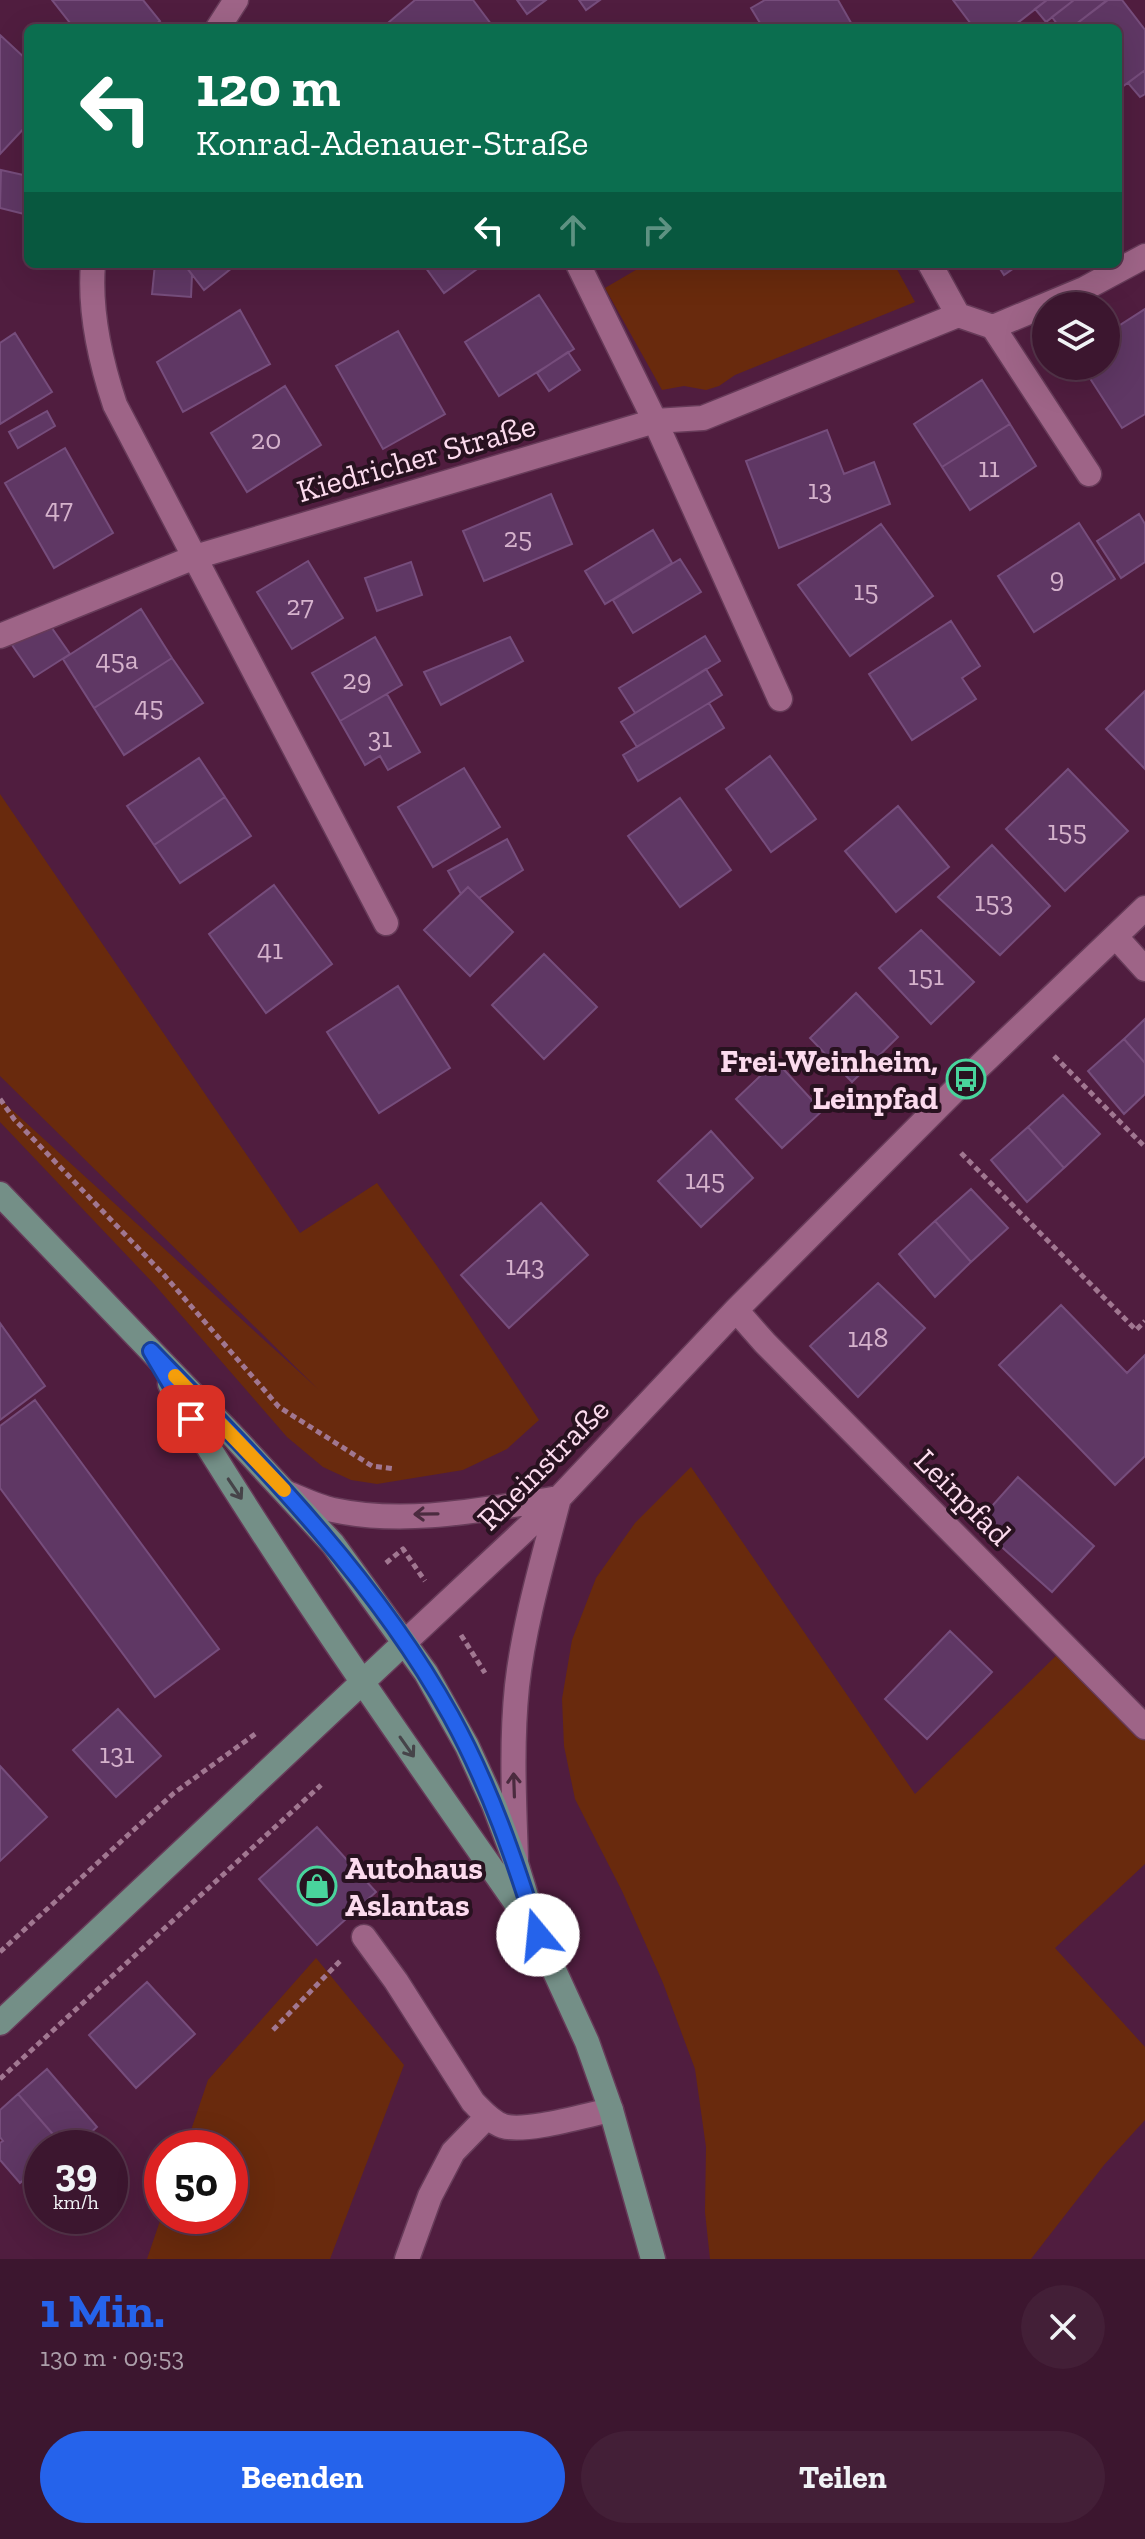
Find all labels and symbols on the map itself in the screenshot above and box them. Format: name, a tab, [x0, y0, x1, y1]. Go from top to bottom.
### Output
street label: Kiedricher Straße	[292, 406, 540, 510]
house number: 20	[251, 423, 281, 456]
house number: 11	[978, 451, 1000, 484]
house number: 13	[808, 473, 832, 506]
house number: 47	[45, 492, 73, 525]
house number: 25	[504, 521, 532, 554]
house number: 9	[1050, 561, 1064, 594]
house number: 15	[853, 574, 879, 607]
house number: 27	[286, 589, 314, 622]
house number: 45a	[96, 643, 139, 676]
house number: 29	[342, 663, 372, 696]
house number: 45	[134, 690, 164, 723]
house number: 31	[368, 721, 392, 754]
house number: 155	[1047, 814, 1087, 847]
house number: 153	[975, 885, 1013, 918]
house number: 41	[257, 933, 283, 966]
house number: 151	[908, 959, 944, 992]
place label: Frei-Weinheim, Leinpfad	[720, 1042, 938, 1117]
bus stop icon: Frei-Weinheim, Leinpfad	[945, 1058, 987, 1100]
house number: 145	[685, 1163, 725, 1196]
house number: 143	[505, 1249, 545, 1282]
house number: 148	[848, 1321, 888, 1354]
pin	[157, 1385, 225, 1453]
street label: Rheinstraße	[469, 1390, 617, 1538]
street label: Leinpfad	[907, 1441, 1019, 1553]
one-way arrow	[226, 1478, 243, 1500]
one-way arrow	[413, 1507, 440, 1522]
one-way arrow	[399, 1735, 415, 1758]
house number: 131	[99, 1737, 135, 1770]
one-way arrow	[506, 1772, 521, 1799]
place label: Autohaus Aslantas	[345, 1849, 483, 1924]
shop icon: Autohaus Aslantas	[296, 1865, 338, 1907]
position arrow	[496, 1893, 580, 1977]
speed limit sign: 50	[144, 2130, 248, 2234]

